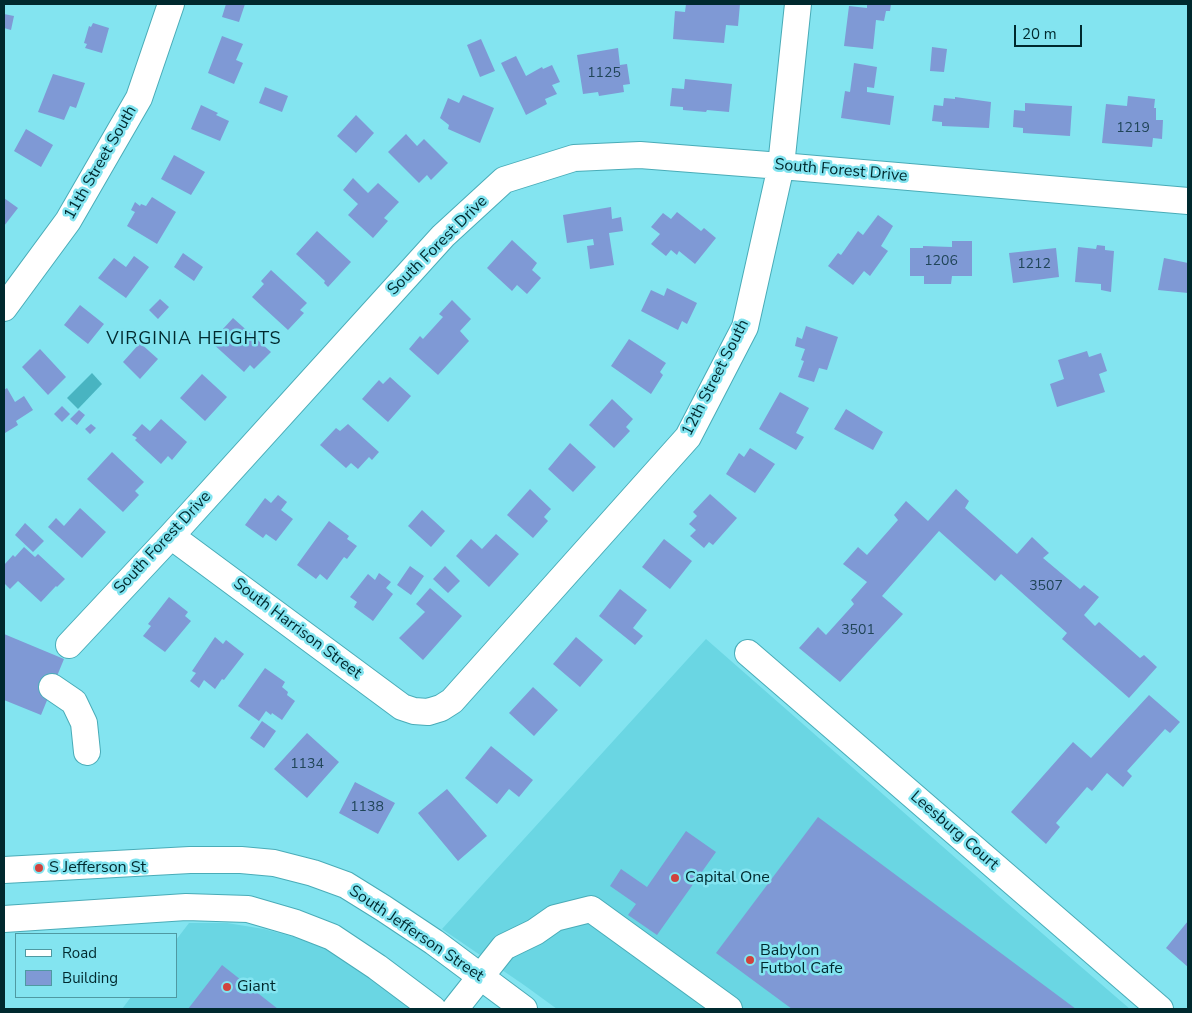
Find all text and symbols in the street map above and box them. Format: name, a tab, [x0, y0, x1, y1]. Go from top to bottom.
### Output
scale bar	[1017, 15, 1084, 47]
text: 20 m	[1022, 24, 1057, 44]
house number: 1125	[587, 66, 621, 82]
street label: 11th Street South	[61, 103, 141, 223]
house number: 1219	[1116, 121, 1150, 137]
street label: South Forest Drive	[774, 156, 908, 186]
street label: South Forest Drive	[384, 192, 492, 300]
house number: 1206	[924, 254, 958, 270]
house number: 1212	[1017, 257, 1051, 273]
street label: 12th Street South	[678, 317, 754, 439]
district label: VIRGINIA HEIGHTS	[104, 329, 284, 351]
street label: South Forest Drive	[111, 488, 215, 598]
street label: South Harrison Street	[229, 574, 365, 684]
house number: 3507	[1029, 579, 1063, 595]
house number: 3501	[841, 623, 875, 639]
house number: 1134	[290, 757, 324, 773]
street label: Leesburg Court	[906, 787, 1002, 875]
house number: 1138	[350, 800, 384, 816]
place label: S Jefferson St	[49, 858, 146, 878]
marker: S Jefferson St	[33, 862, 45, 874]
place label: Capital One	[685, 868, 770, 888]
marker: Capital One	[669, 872, 681, 884]
street label: South Jefferson Street	[345, 882, 487, 986]
legend	[15, 933, 178, 998]
place label: Babylon Futbol Cafe	[760, 941, 843, 979]
text: Road	[62, 943, 97, 963]
marker: Babylon Futbol Cafe	[744, 954, 756, 966]
text: Building	[62, 968, 118, 988]
place label: Giant	[237, 977, 275, 997]
marker: Giant	[221, 981, 233, 993]

